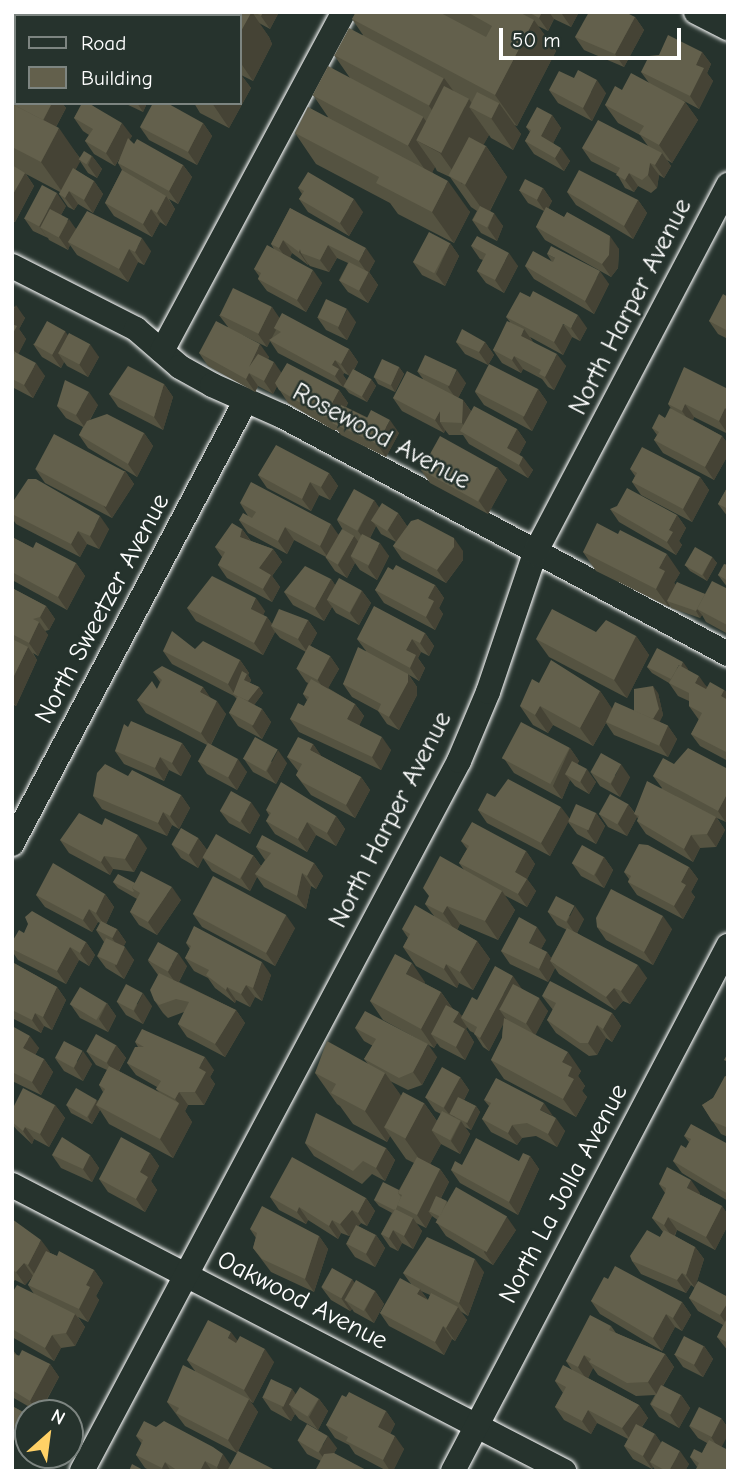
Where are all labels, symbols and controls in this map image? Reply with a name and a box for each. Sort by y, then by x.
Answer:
legend [14,14,242,105]
scale bar [502,14,684,58]
text: 50 m [512,28,561,52]
text: Road [81,31,126,55]
text: Building [81,66,153,90]
street label: North Harper Avenue [563,194,699,420]
street label: Rosewood Avenue [287,377,475,497]
street label: North Sweetzer Avenue [29,489,177,729]
street label: North Harper Avenue [323,707,459,933]
street label: North La Jolla Avenue [493,1079,635,1309]
street label: Oakwood Avenue [212,1245,392,1357]
north arrow [14,1399,84,1469]
text: N [47,1405,69,1430]

